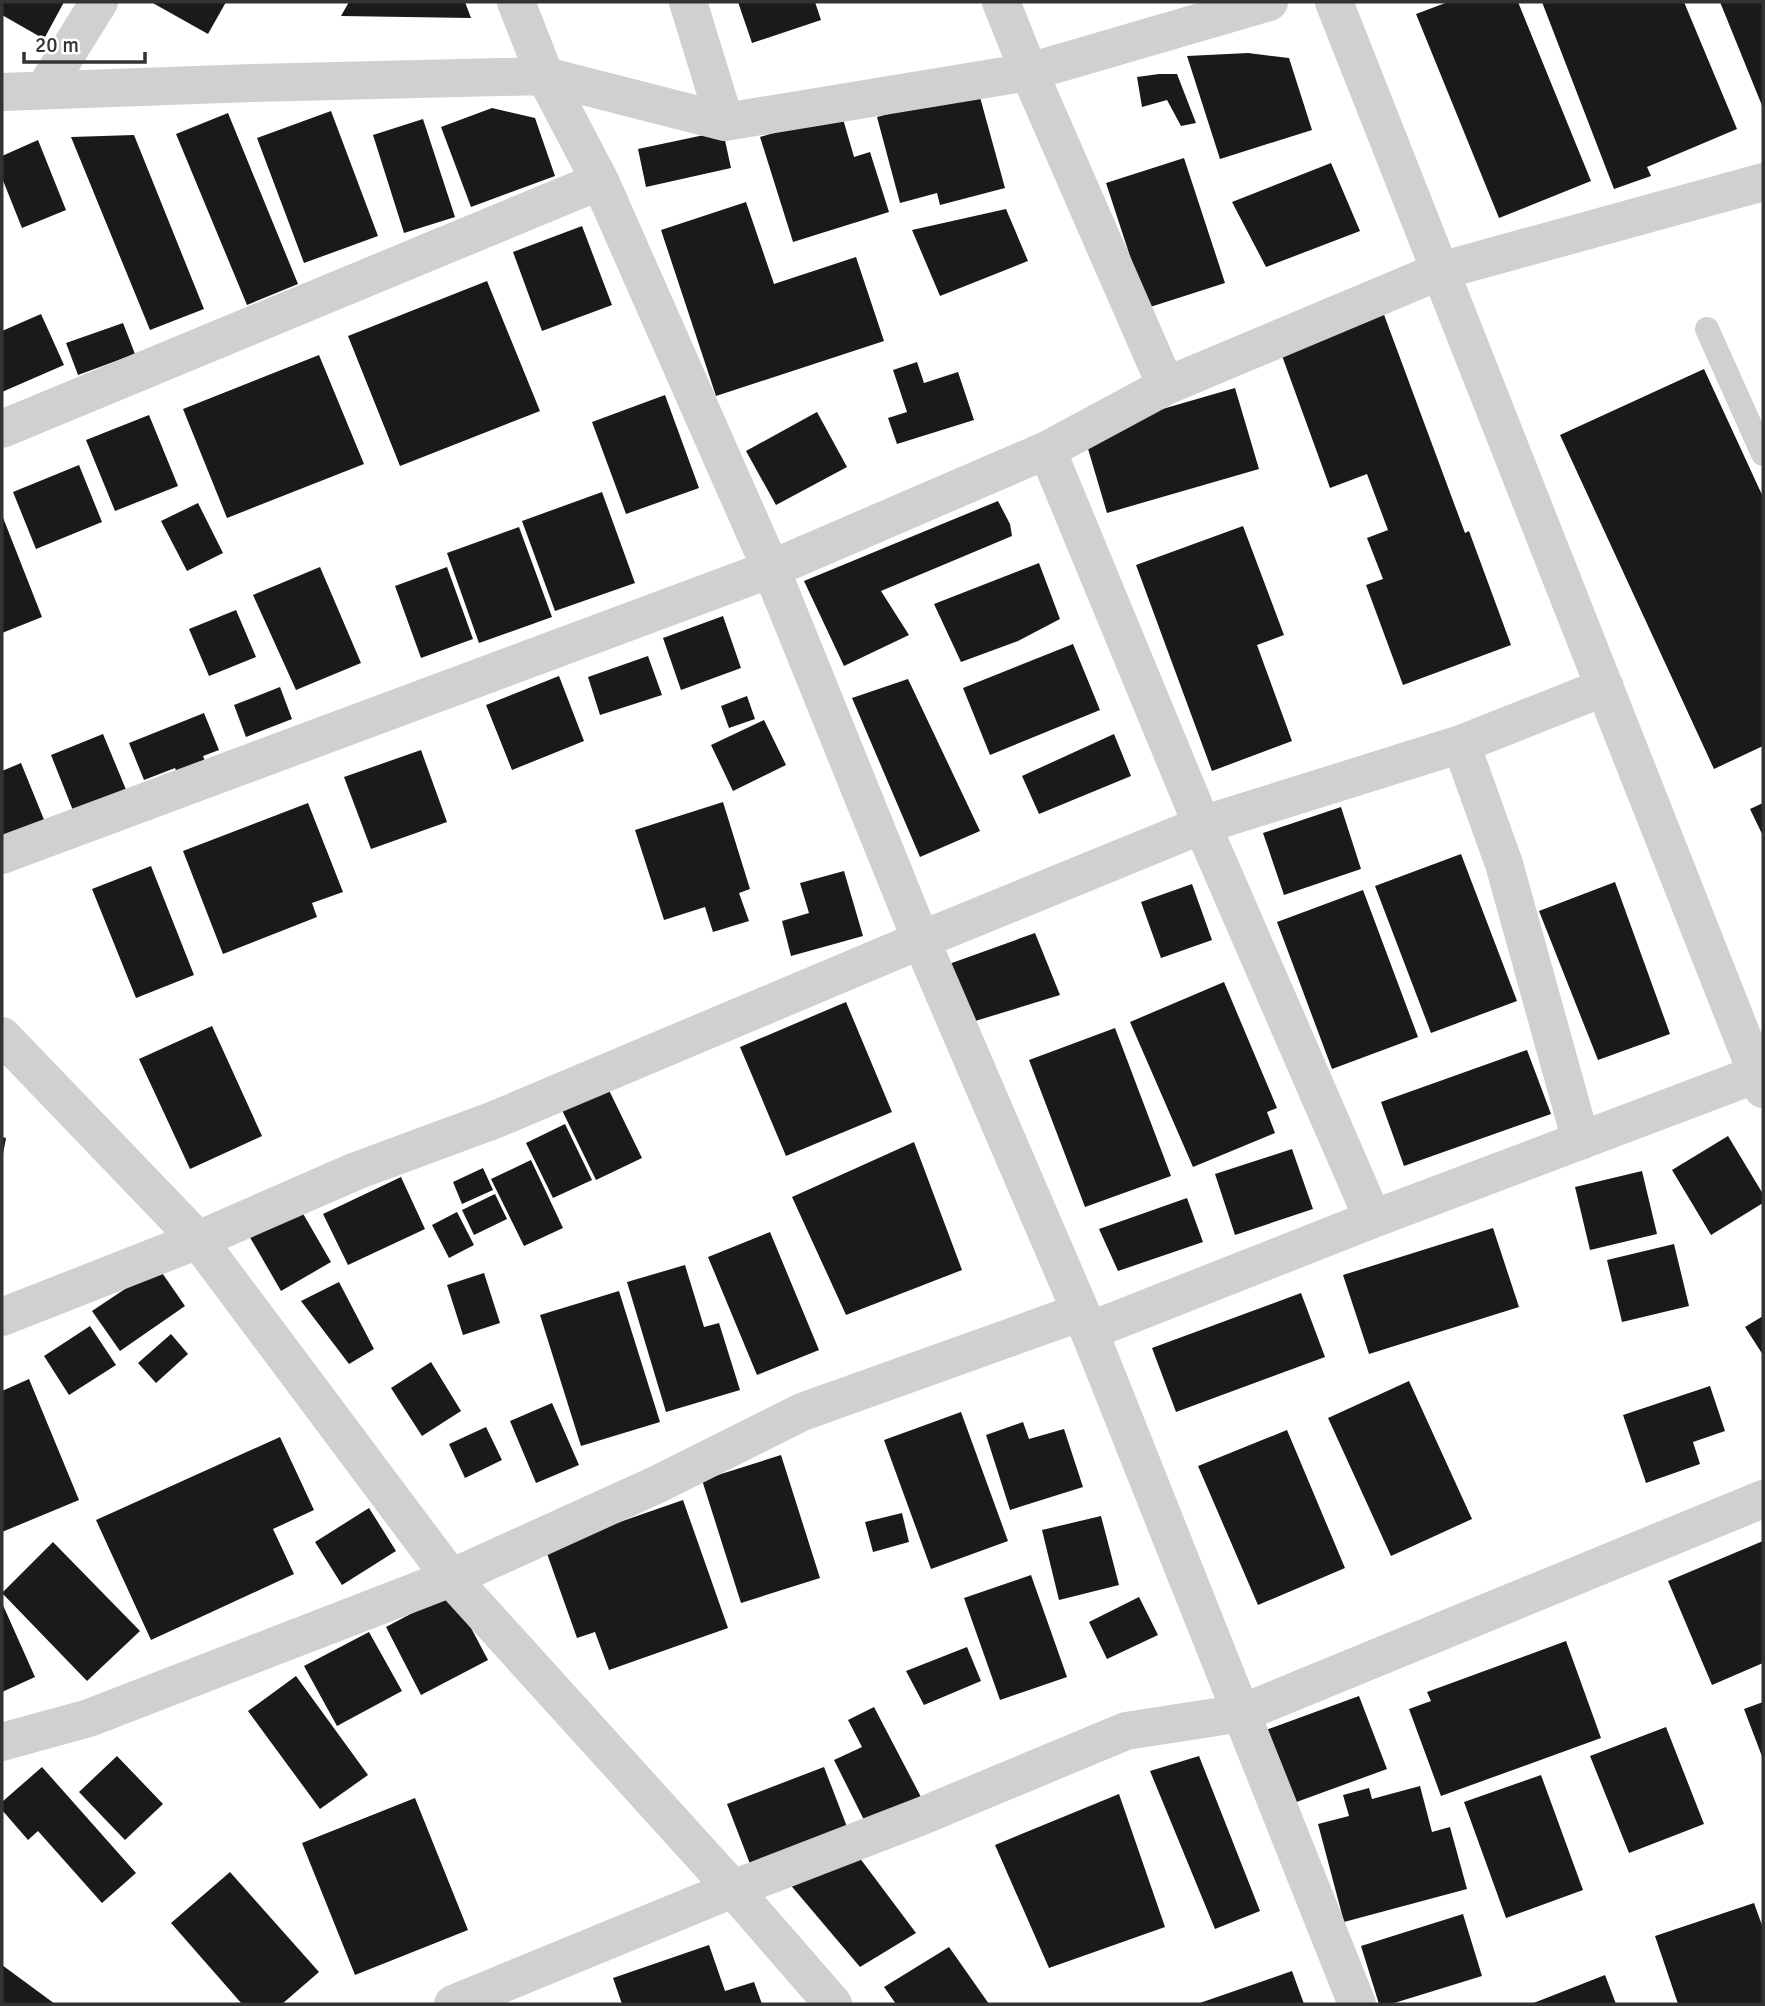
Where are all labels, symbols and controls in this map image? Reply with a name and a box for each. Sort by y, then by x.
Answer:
scale bar [24,21,145,65]
text: 20 m [35,32,79,58]

